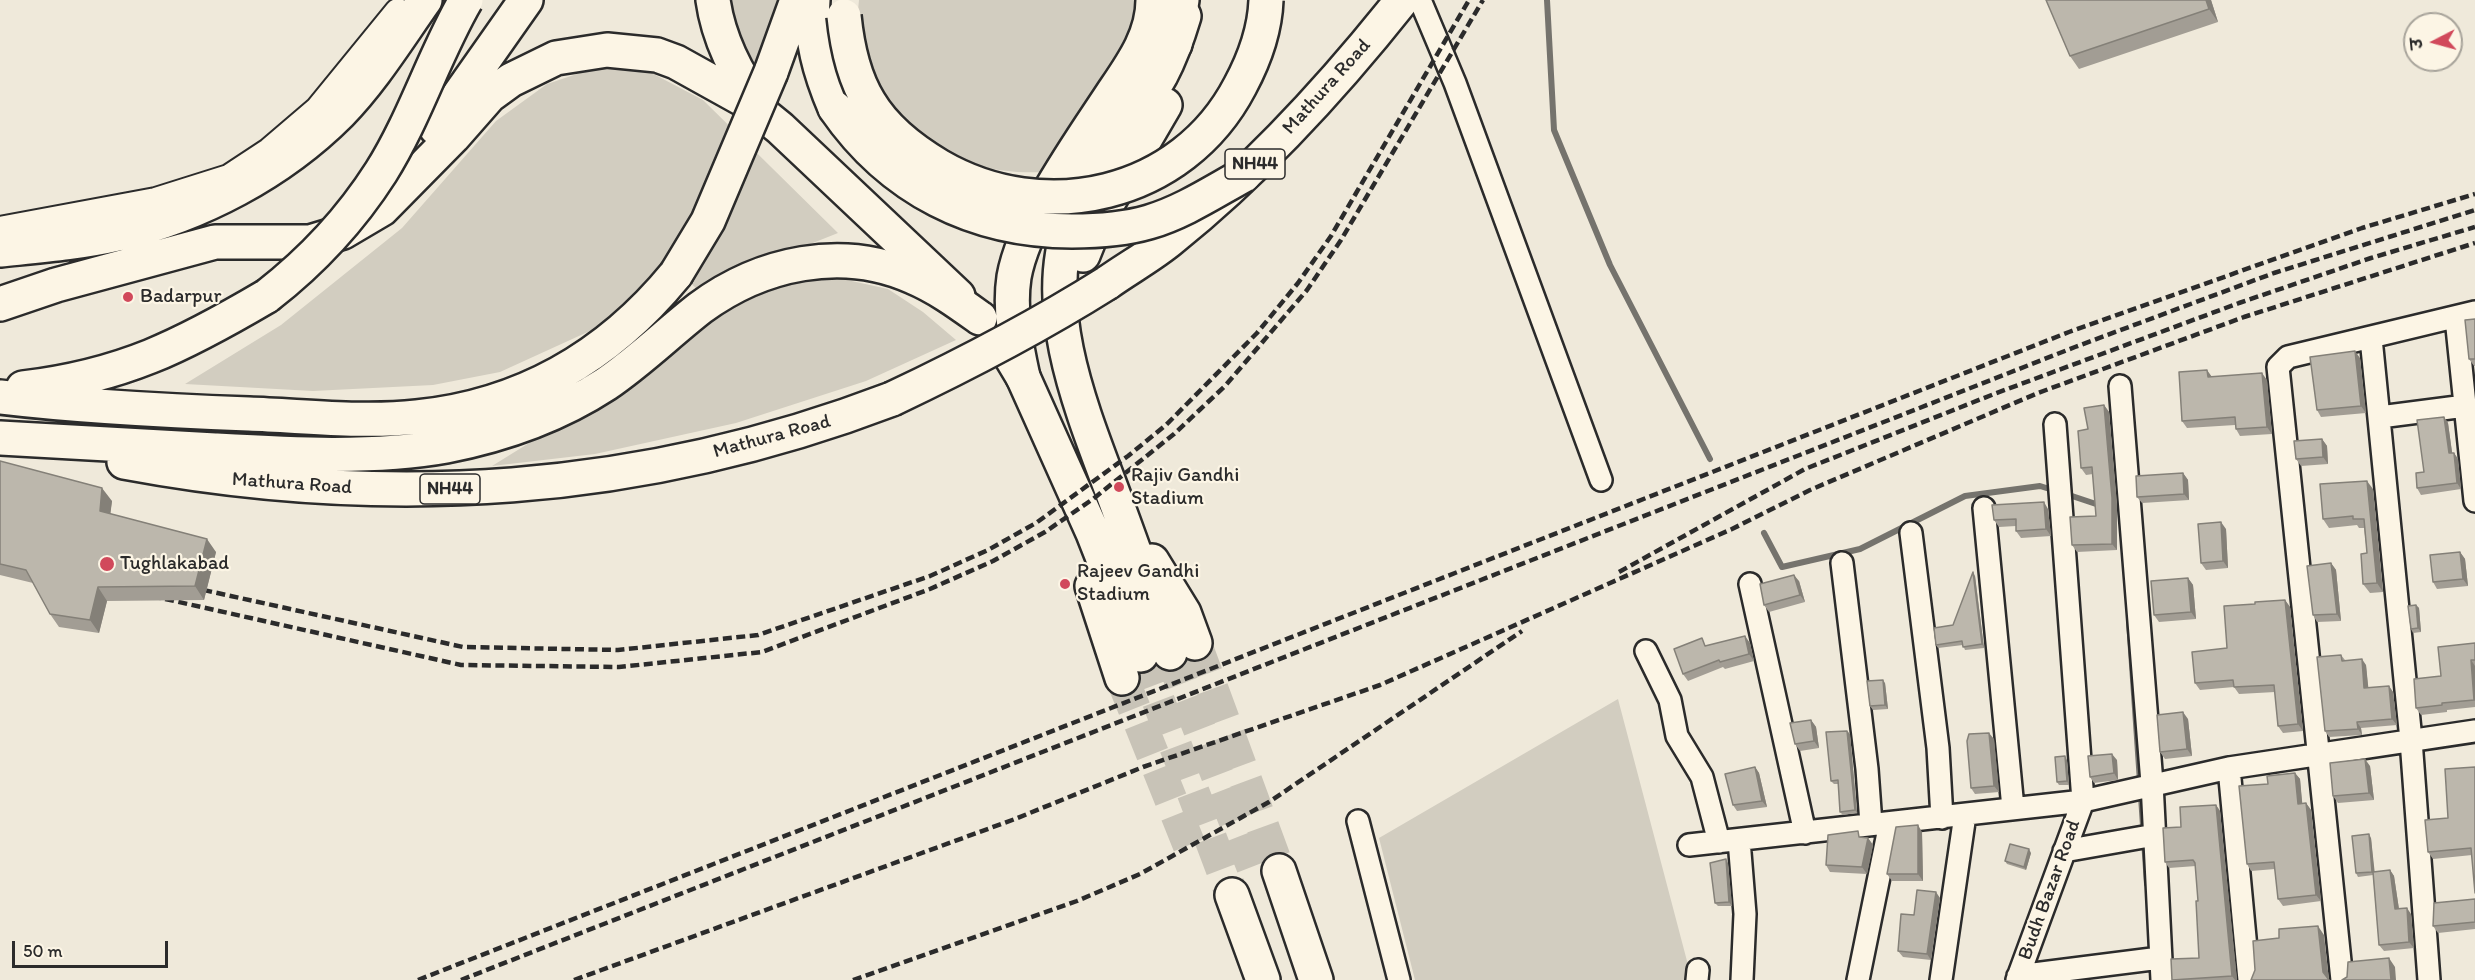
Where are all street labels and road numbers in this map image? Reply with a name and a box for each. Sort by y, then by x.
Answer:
street label: Mathura Road [1278,34,1376,140]
road number: NH44 [1225,149,1285,179]
street label: Mathura Road [711,410,833,464]
street label: Mathura Road [231,468,353,500]
road number: NH44 [420,474,480,504]
street label: Budh Bazar Road [2014,817,2086,963]

